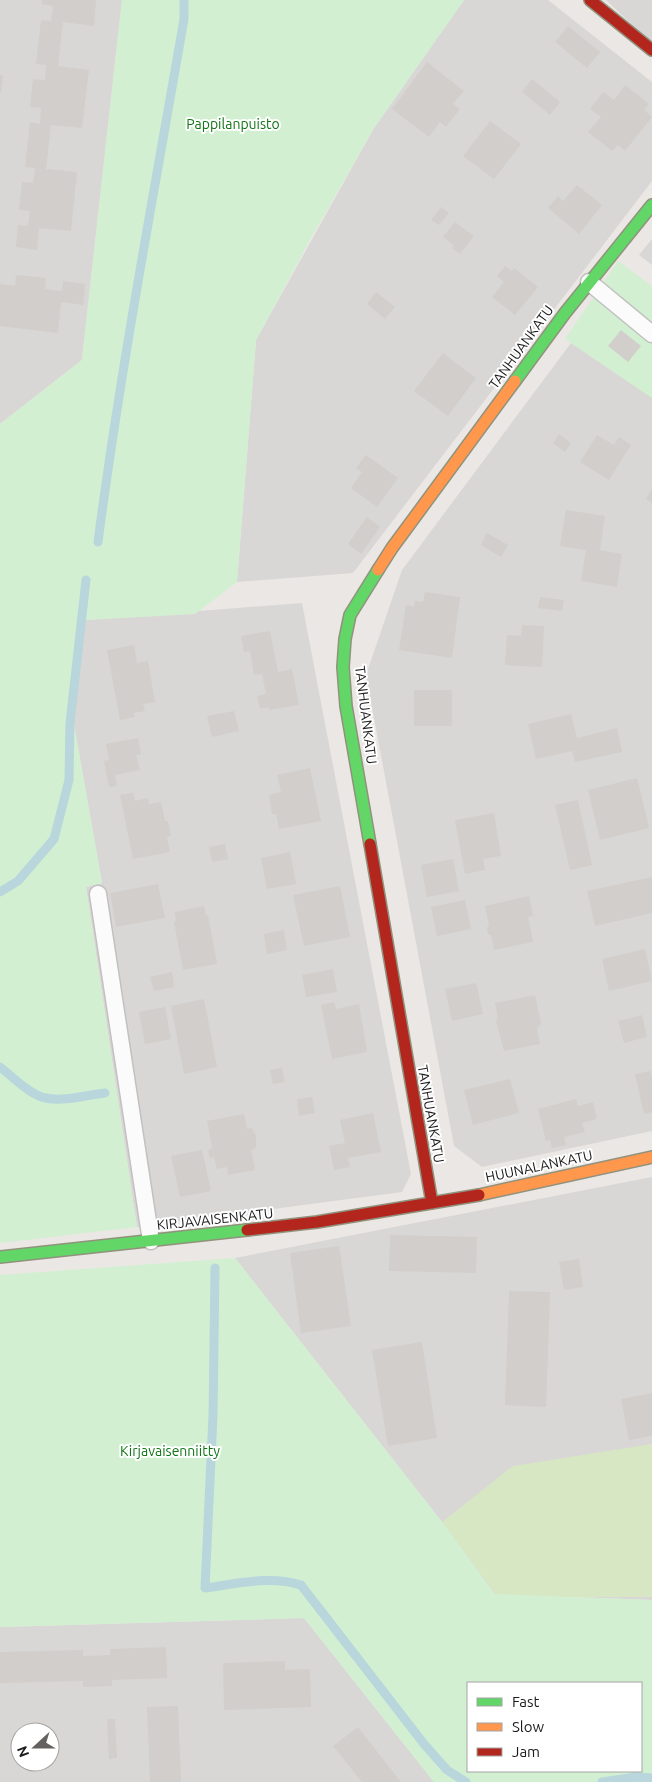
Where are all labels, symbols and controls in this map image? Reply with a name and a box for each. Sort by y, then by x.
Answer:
park label: Pappilanpuisto [186,116,280,132]
street label: TANHUANKATU [485,302,557,392]
street label: TANHUANKATU [352,665,380,765]
street label: TANHUANKATU [415,1064,447,1164]
street label: HUUNALANKATU [484,1147,594,1185]
street label: KIRJAVAISENKATU [156,1205,274,1233]
park label: Kirjavaisenniitty [120,1443,220,1459]
legend [467,1682,642,1772]
text: Fast [512,1693,540,1710]
text: Slow [512,1718,545,1735]
north arrow [10,1722,60,1772]
text: Jam [512,1743,540,1760]
text: N [14,1744,32,1759]

